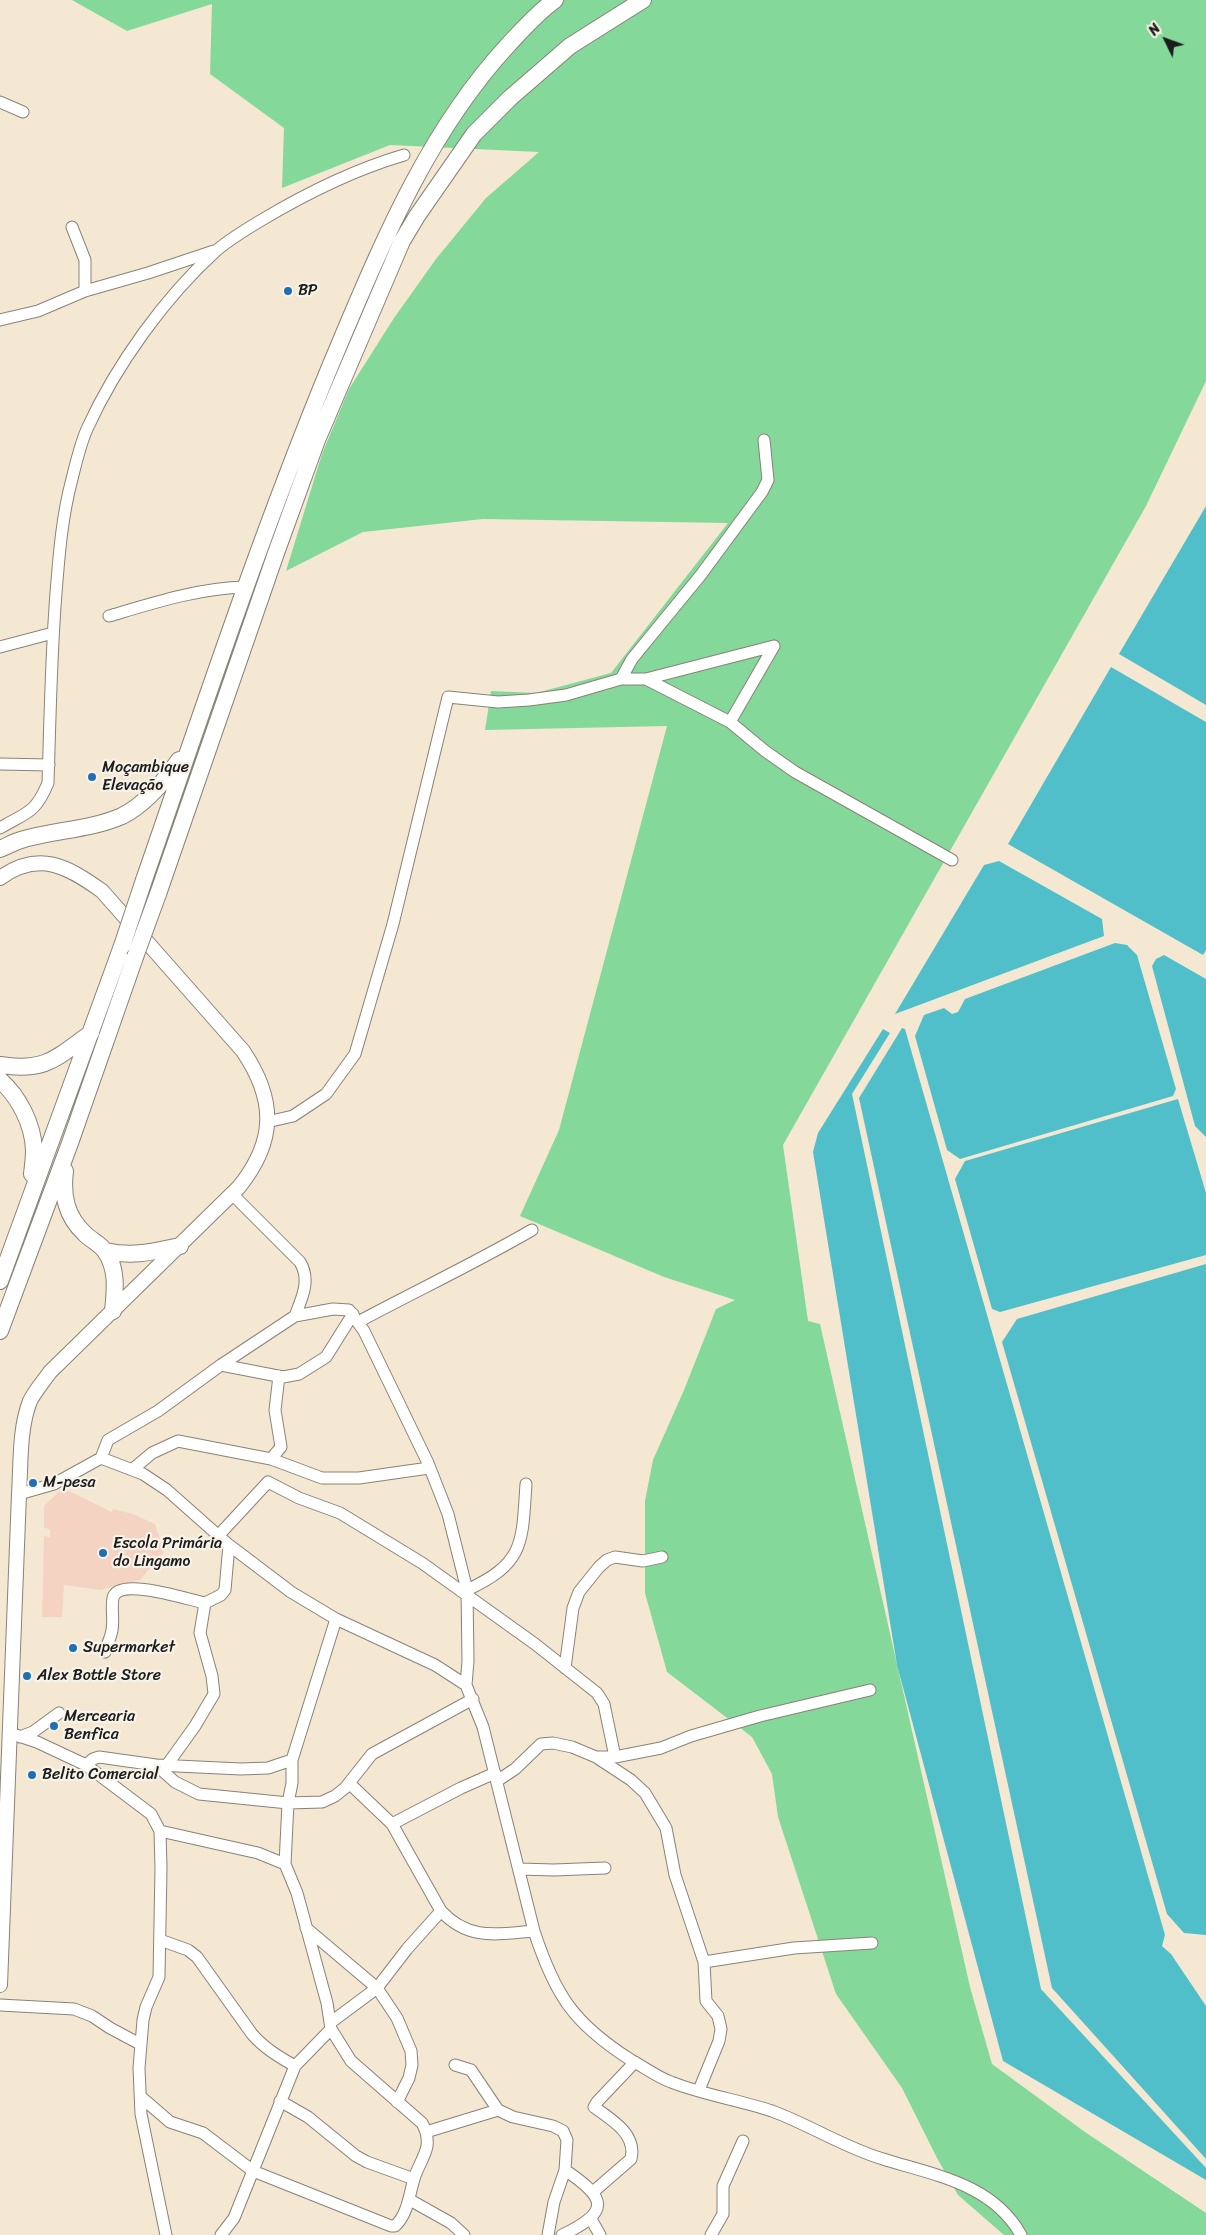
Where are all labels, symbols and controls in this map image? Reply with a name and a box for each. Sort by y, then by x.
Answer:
north arrow [1141,15,1191,65]
text: N [1142,18,1167,42]
place label: BP [298,281,317,301]
marker: BP [282,285,294,297]
place label: Moçambique Elevação [102,758,189,796]
marker: Moçambique Elevação [86,771,98,783]
place label: M-pesa [43,1473,96,1493]
marker: M-pesa [27,1477,39,1489]
place label: Escola Primária do Lingamo [113,1534,222,1572]
marker: Escola Primária do Lingamo [97,1547,109,1559]
place label: Supermarket [83,1638,175,1658]
marker: Supermarket [67,1642,79,1654]
place label: Alex Bottle Store [37,1666,161,1686]
marker: Alex Bottle Store [21,1670,33,1682]
place label: Mercearia Benfica [64,1707,135,1745]
marker: Mercearia Benfica [48,1720,60,1732]
place label: Belito Comercial [42,1765,159,1785]
marker: Belito Comercial [26,1769,38,1781]

